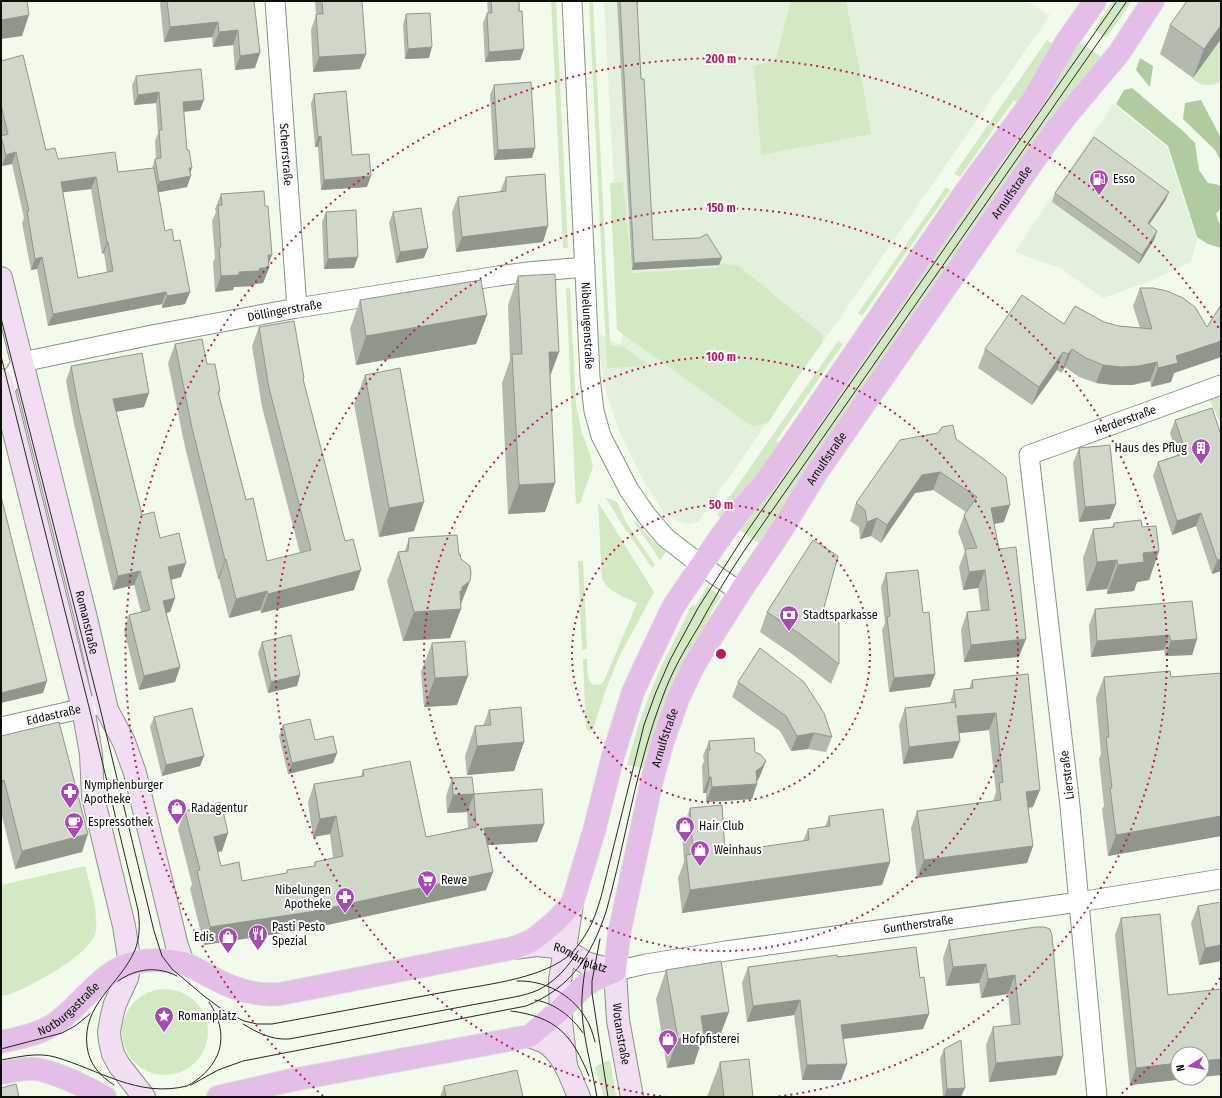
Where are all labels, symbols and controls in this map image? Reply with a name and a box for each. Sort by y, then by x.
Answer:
text: 200 m [705,52,736,66]
street label: Scherrstraße [277,123,295,186]
street label: Arnulfstraße [988,163,1035,222]
fuel station icon: Esso [1088,168,1110,196]
place label: Esso [1113,172,1135,186]
text: 150 m [706,201,736,215]
street label: Nibelungenstraße [578,282,597,370]
street label: Döllingerstraße [246,297,323,324]
text: 100 m [706,350,736,364]
street label: Herderstraße [1092,402,1158,438]
street label: Arnulfstraße [804,429,850,488]
building icon: Haus des Pflug [1190,437,1212,465]
place label: Haus des Pflug [1115,441,1187,455]
text: 50 m [709,498,733,512]
street label: Romanstraße [72,589,101,656]
bank icon: Stadtsparkasse [778,604,800,632]
place label: Stadtsparkasse [803,608,878,622]
centre of rings [714,647,728,661]
street label: Eddastraße [25,702,82,728]
street label: Arnulfstraße [649,706,681,769]
street label: Lierstraße [1057,750,1077,800]
place label: Nymphenburger Apotheke [84,778,164,806]
pharmacy icon: Nymphenburger Apotheke [59,781,81,809]
shop icon: Radagentur [166,797,188,825]
place label: Radagentur [191,801,248,815]
cafe icon: Espressothek [63,811,85,839]
place label: Espressothek [88,815,153,829]
shop icon: Hair Club [674,815,696,843]
place label: Hair Club [699,819,744,833]
shop icon: Weinhaus [689,839,711,867]
place label: Weinhaus [714,843,762,857]
supermarket icon: Rewe [416,869,438,897]
place label: Rewe [441,873,467,887]
place label: Nibelungen Apotheke [275,883,331,911]
pharmacy icon: Nibelungen Apotheke [334,886,356,914]
street label: Guntherstraße [882,912,954,936]
place label: Pasti Pesto Spezial [272,920,325,948]
restaurant icon: Pasti Pesto Spezial [247,923,269,951]
shop icon: Edis [217,926,239,954]
place label: Edis [194,930,214,944]
street label: Romanplatz [552,940,609,976]
street label: Notburgastraße [36,979,102,1039]
street label: Wotanstraße [610,1003,633,1066]
place icon: Romanplatz [153,1005,175,1033]
place label: Romanplatz [178,1009,236,1023]
shop icon: Hofpfisterei [657,1028,679,1056]
place label: Hofpfisterei [682,1032,740,1046]
north arrow [1170,1046,1210,1086]
text: N [1174,1063,1188,1072]

